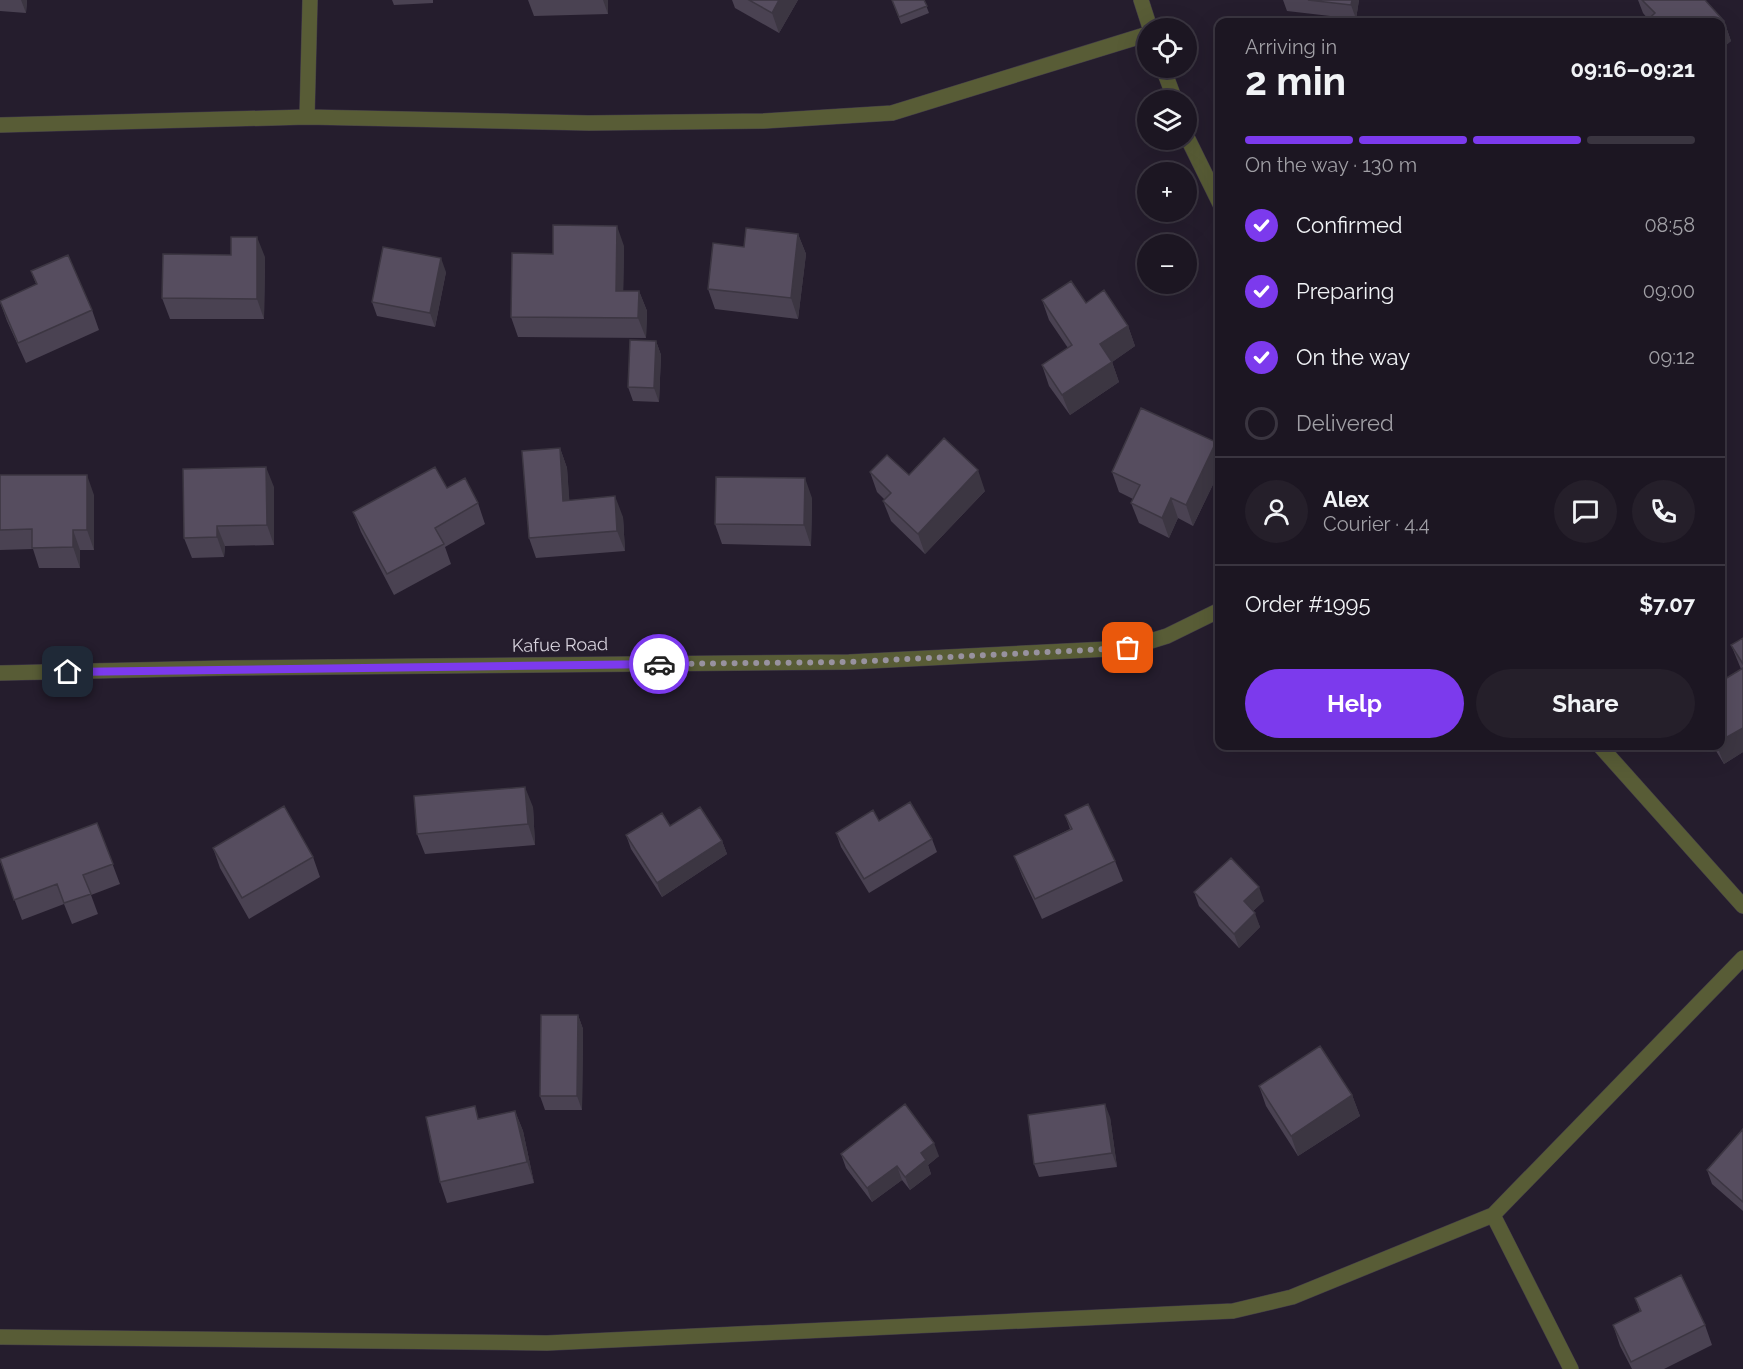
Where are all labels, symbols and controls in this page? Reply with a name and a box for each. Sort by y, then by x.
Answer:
map controls [1137,18,1197,294]
button: locate [1137,18,1197,78]
text: Arriving in [1245,35,1337,59]
text: 09:16–09:21 [1570,56,1695,82]
text: 2 min [1245,58,1346,104]
button: layers [1137,90,1197,150]
text: On the way · 130 m [1245,153,1417,177]
button: + [1137,162,1197,222]
icon: check [1245,209,1278,242]
text: Confirmed [1296,212,1403,238]
text: 08:58 [1644,213,1695,237]
button: − [1137,234,1197,294]
icon: check [1245,275,1278,308]
text: Preparing [1296,278,1394,304]
text: 09:00 [1643,279,1695,303]
icon: check [1245,341,1278,374]
text: On the way [1296,344,1410,370]
text: 09:12 [1648,345,1695,369]
text: Delivered [1296,410,1394,436]
button: person [1245,480,1308,543]
button: chat [1554,480,1617,543]
button: phone [1632,480,1695,543]
text: Alex [1323,486,1369,512]
text: Courier · 4.4 [1323,512,1430,536]
text: Order #1995 [1245,591,1370,617]
text: $7.07 [1639,591,1695,617]
pin [1102,622,1153,673]
icon: bag [1111,631,1144,664]
street label: Kafue Road [512,633,608,656]
courier [629,634,689,694]
pin [42,646,93,697]
icon: car [643,648,676,681]
icon: home [51,655,84,688]
button: Help [1245,669,1464,738]
button: Share [1476,669,1695,738]

